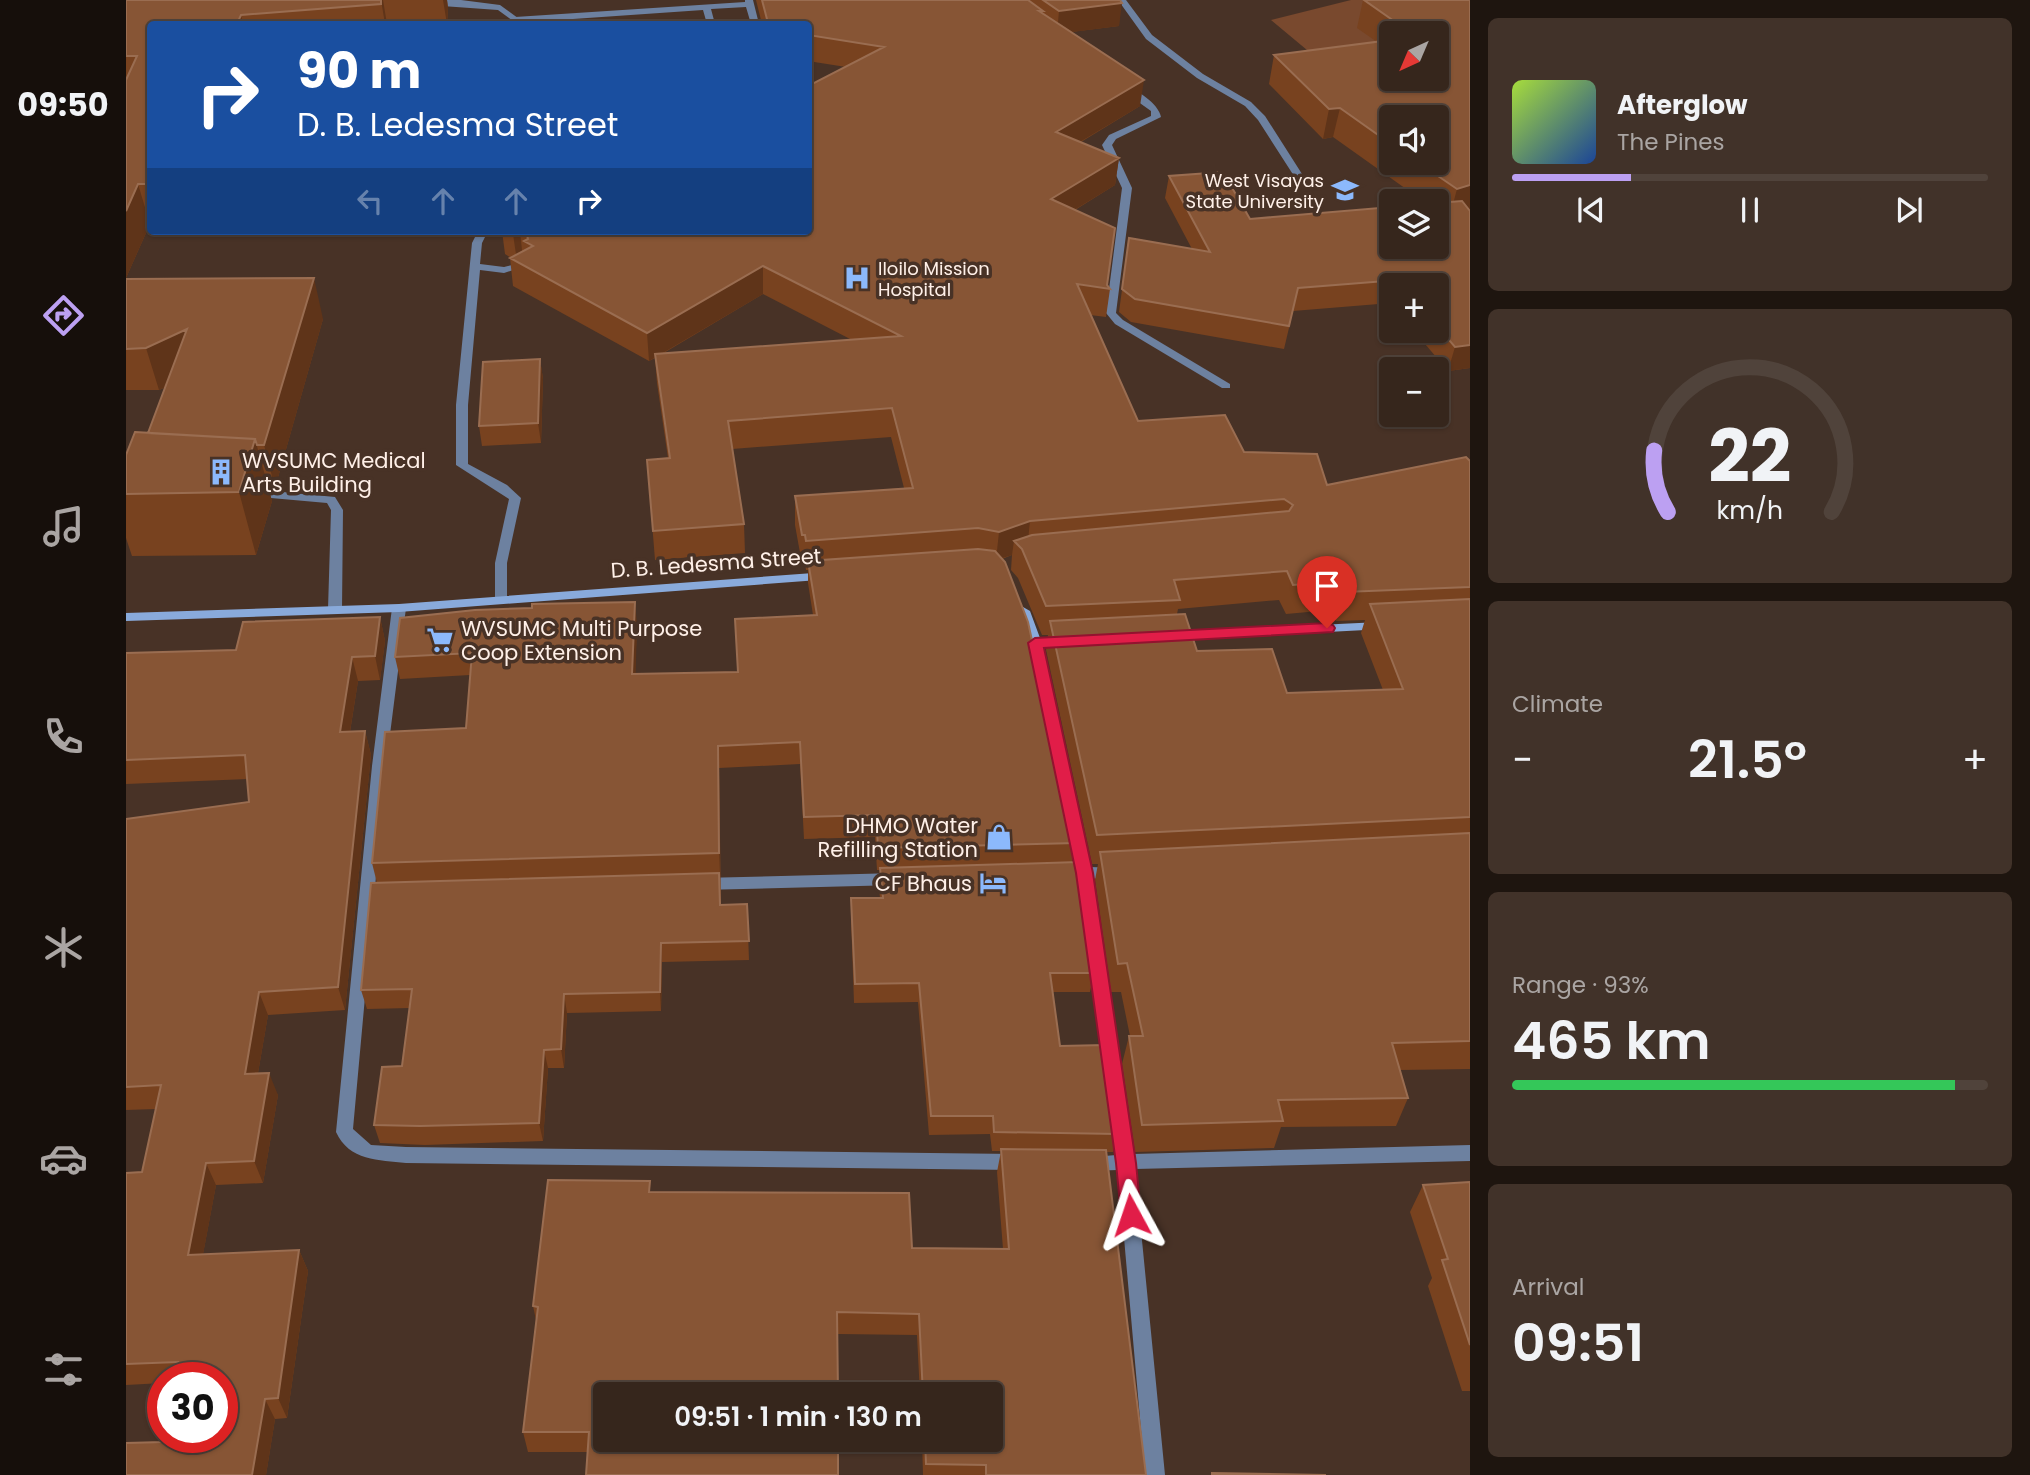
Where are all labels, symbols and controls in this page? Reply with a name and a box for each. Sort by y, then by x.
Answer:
north arrow [1379,21,1449,91]
map controls [1379,21,1449,427]
text: 90 m [297,37,421,105]
icon: right [182,49,273,140]
text: 09:50 [17,82,109,127]
text: Afterglow [1617,87,1748,123]
text: D. B. Ledesma Street [297,102,618,147]
button: sound [1379,105,1449,175]
text: The Pines [1617,126,1725,158]
place label: West Visayas State University [1186,168,1324,214]
school or university icon: West Visayas State University [1330,175,1360,205]
icon: left [351,182,389,220]
icon: ahead [424,182,462,220]
icon: ahead [497,182,535,220]
icon: right [570,182,608,220]
button: layers [1379,189,1449,259]
icon: previous [1572,191,1610,229]
icon: pause [1731,191,1769,229]
icon: next [1890,191,1928,229]
place label: Iloilo Mission Hospital [878,256,990,302]
hospital icon: Iloilo Mission Hospital [842,263,872,293]
button: + [1379,273,1449,343]
icon: directions [39,291,88,340]
button: − [1379,357,1449,427]
text: 22 [1708,407,1792,508]
place label: WVSUMC Medical Arts Building [242,446,426,499]
building icon: WVSUMC Medical Arts Building [206,457,236,487]
text: km/h [1717,493,1783,528]
icon: music [39,502,88,551]
street label: D. B. Ledesma Street [610,541,822,585]
pin [1297,556,1357,628]
icon: arrive [1308,567,1346,605]
place label: WVSUMC Multi Purpose Coop Extension [461,614,702,667]
supermarket icon: WVSUMC Multi Purpose Coop Extension [425,625,455,655]
text: Climate [1512,688,1603,720]
icon: phone [39,712,88,761]
text: 21.5° [1688,723,1807,796]
text: − [1512,733,1533,786]
text: + [1962,733,1988,786]
place label: DHMO Water Refilling Station [818,811,978,864]
shop icon: DHMO Water Refilling Station [984,822,1014,852]
hotel icon: CF Bhaus [978,868,1008,898]
place label: CF Bhaus [875,869,972,898]
icon: climate [39,923,88,972]
text: Range · 93% [1512,969,1649,1001]
text: 465 km [1512,1004,1710,1077]
icon: car [39,1134,88,1183]
position arrow [1094,1178,1168,1252]
text: Arrival [1512,1271,1584,1303]
text: 09:51 [1512,1306,1644,1379]
icon: filters [39,1345,88,1394]
speed limit sign: 30 [147,1362,238,1453]
text: 09:51 · 1 min · 130 m [674,1399,922,1435]

